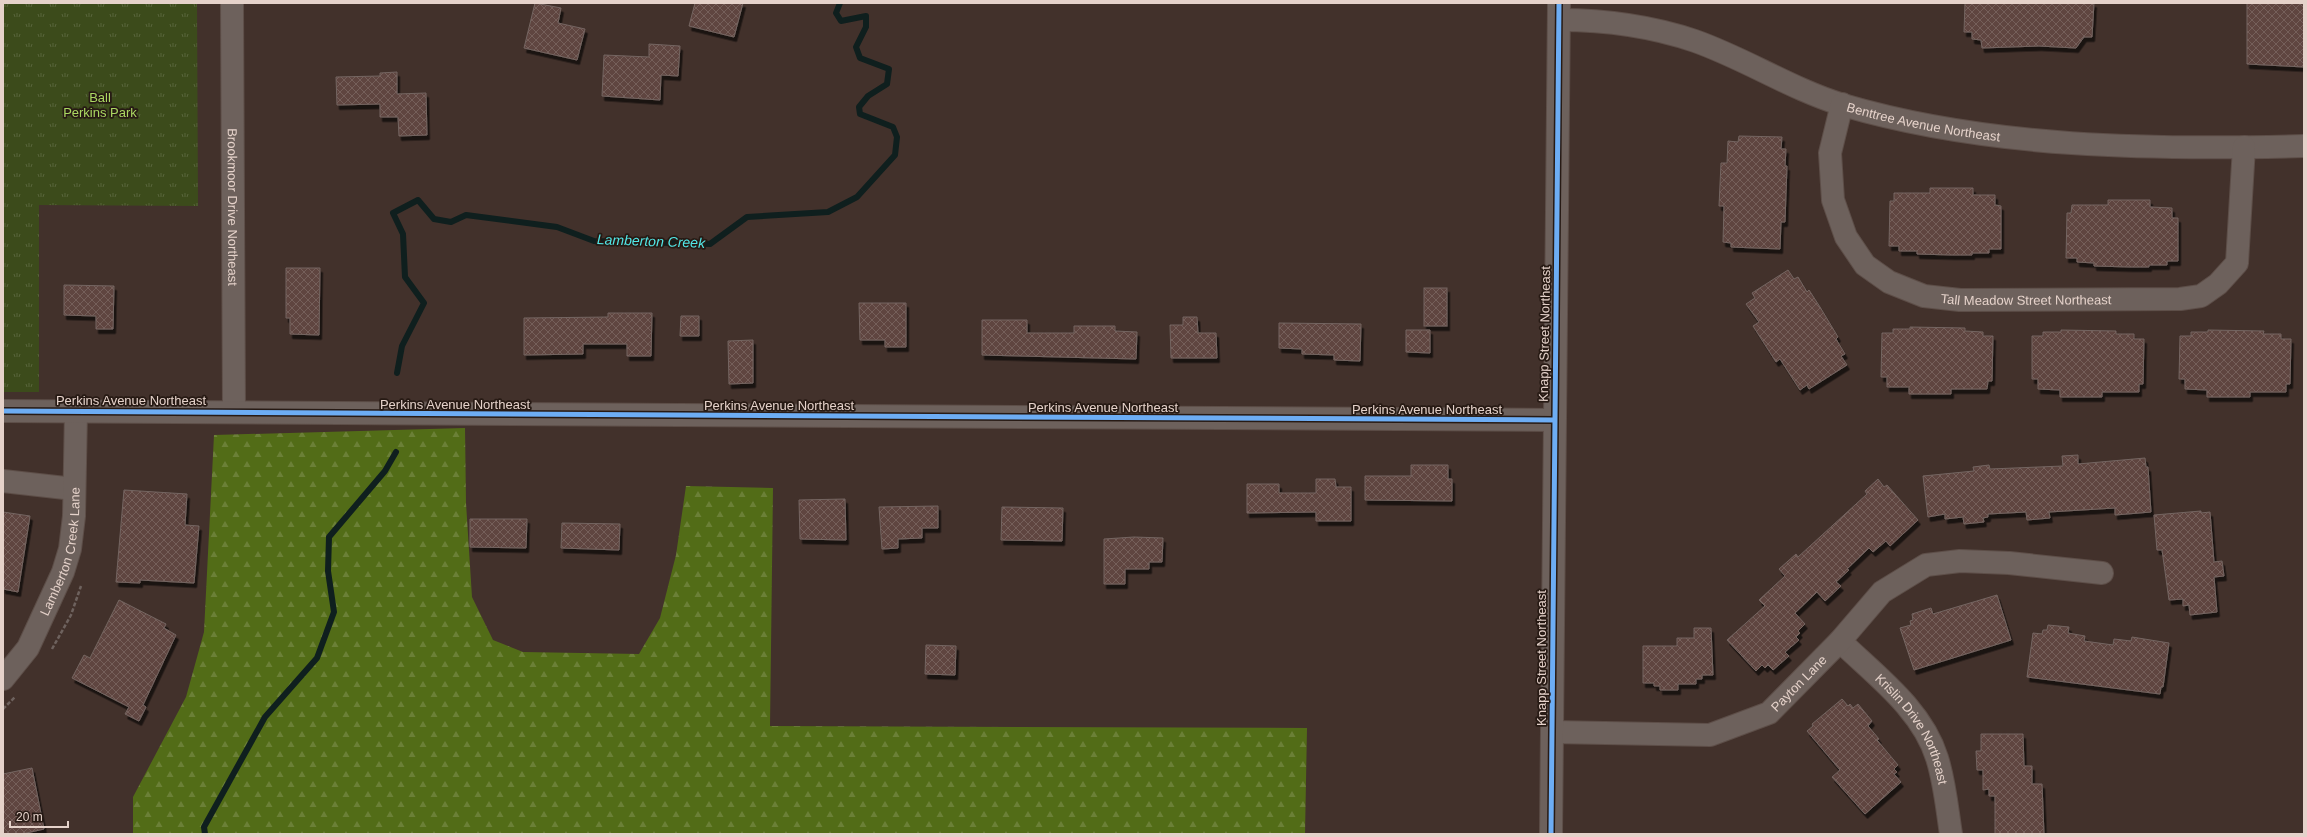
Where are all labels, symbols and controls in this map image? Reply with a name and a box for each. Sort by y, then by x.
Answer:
park label: Ball Perkins Park [63,90,137,120]
street label: Benttree Avenue Northeast [1845,100,2001,144]
street label: Brookmoor Drive Northeast [225,128,240,286]
water label: Lamberton Creek [597,231,706,251]
street label: Knapp Street Northeast [1536,266,1553,402]
street label: Tall Meadow Street Northeast [1940,291,2112,308]
street label: Perkins Avenue Northeast [56,393,206,408]
street label: Perkins Avenue Northeast [380,397,530,412]
street label: Perkins Avenue Northeast [704,398,854,413]
street label: Perkins Avenue Northeast [1028,400,1178,415]
street label: Perkins Avenue Northeast [1352,402,1502,417]
street label: Lamberton Creek Lane [37,487,83,618]
street label: Knapp Street Northeast [1534,590,1549,726]
street label: Payton Lane [1768,652,1830,715]
street label: Krislin Drive Northeast [1872,671,1950,786]
scale bar [10,803,68,829]
text: 20 m [16,810,43,824]

